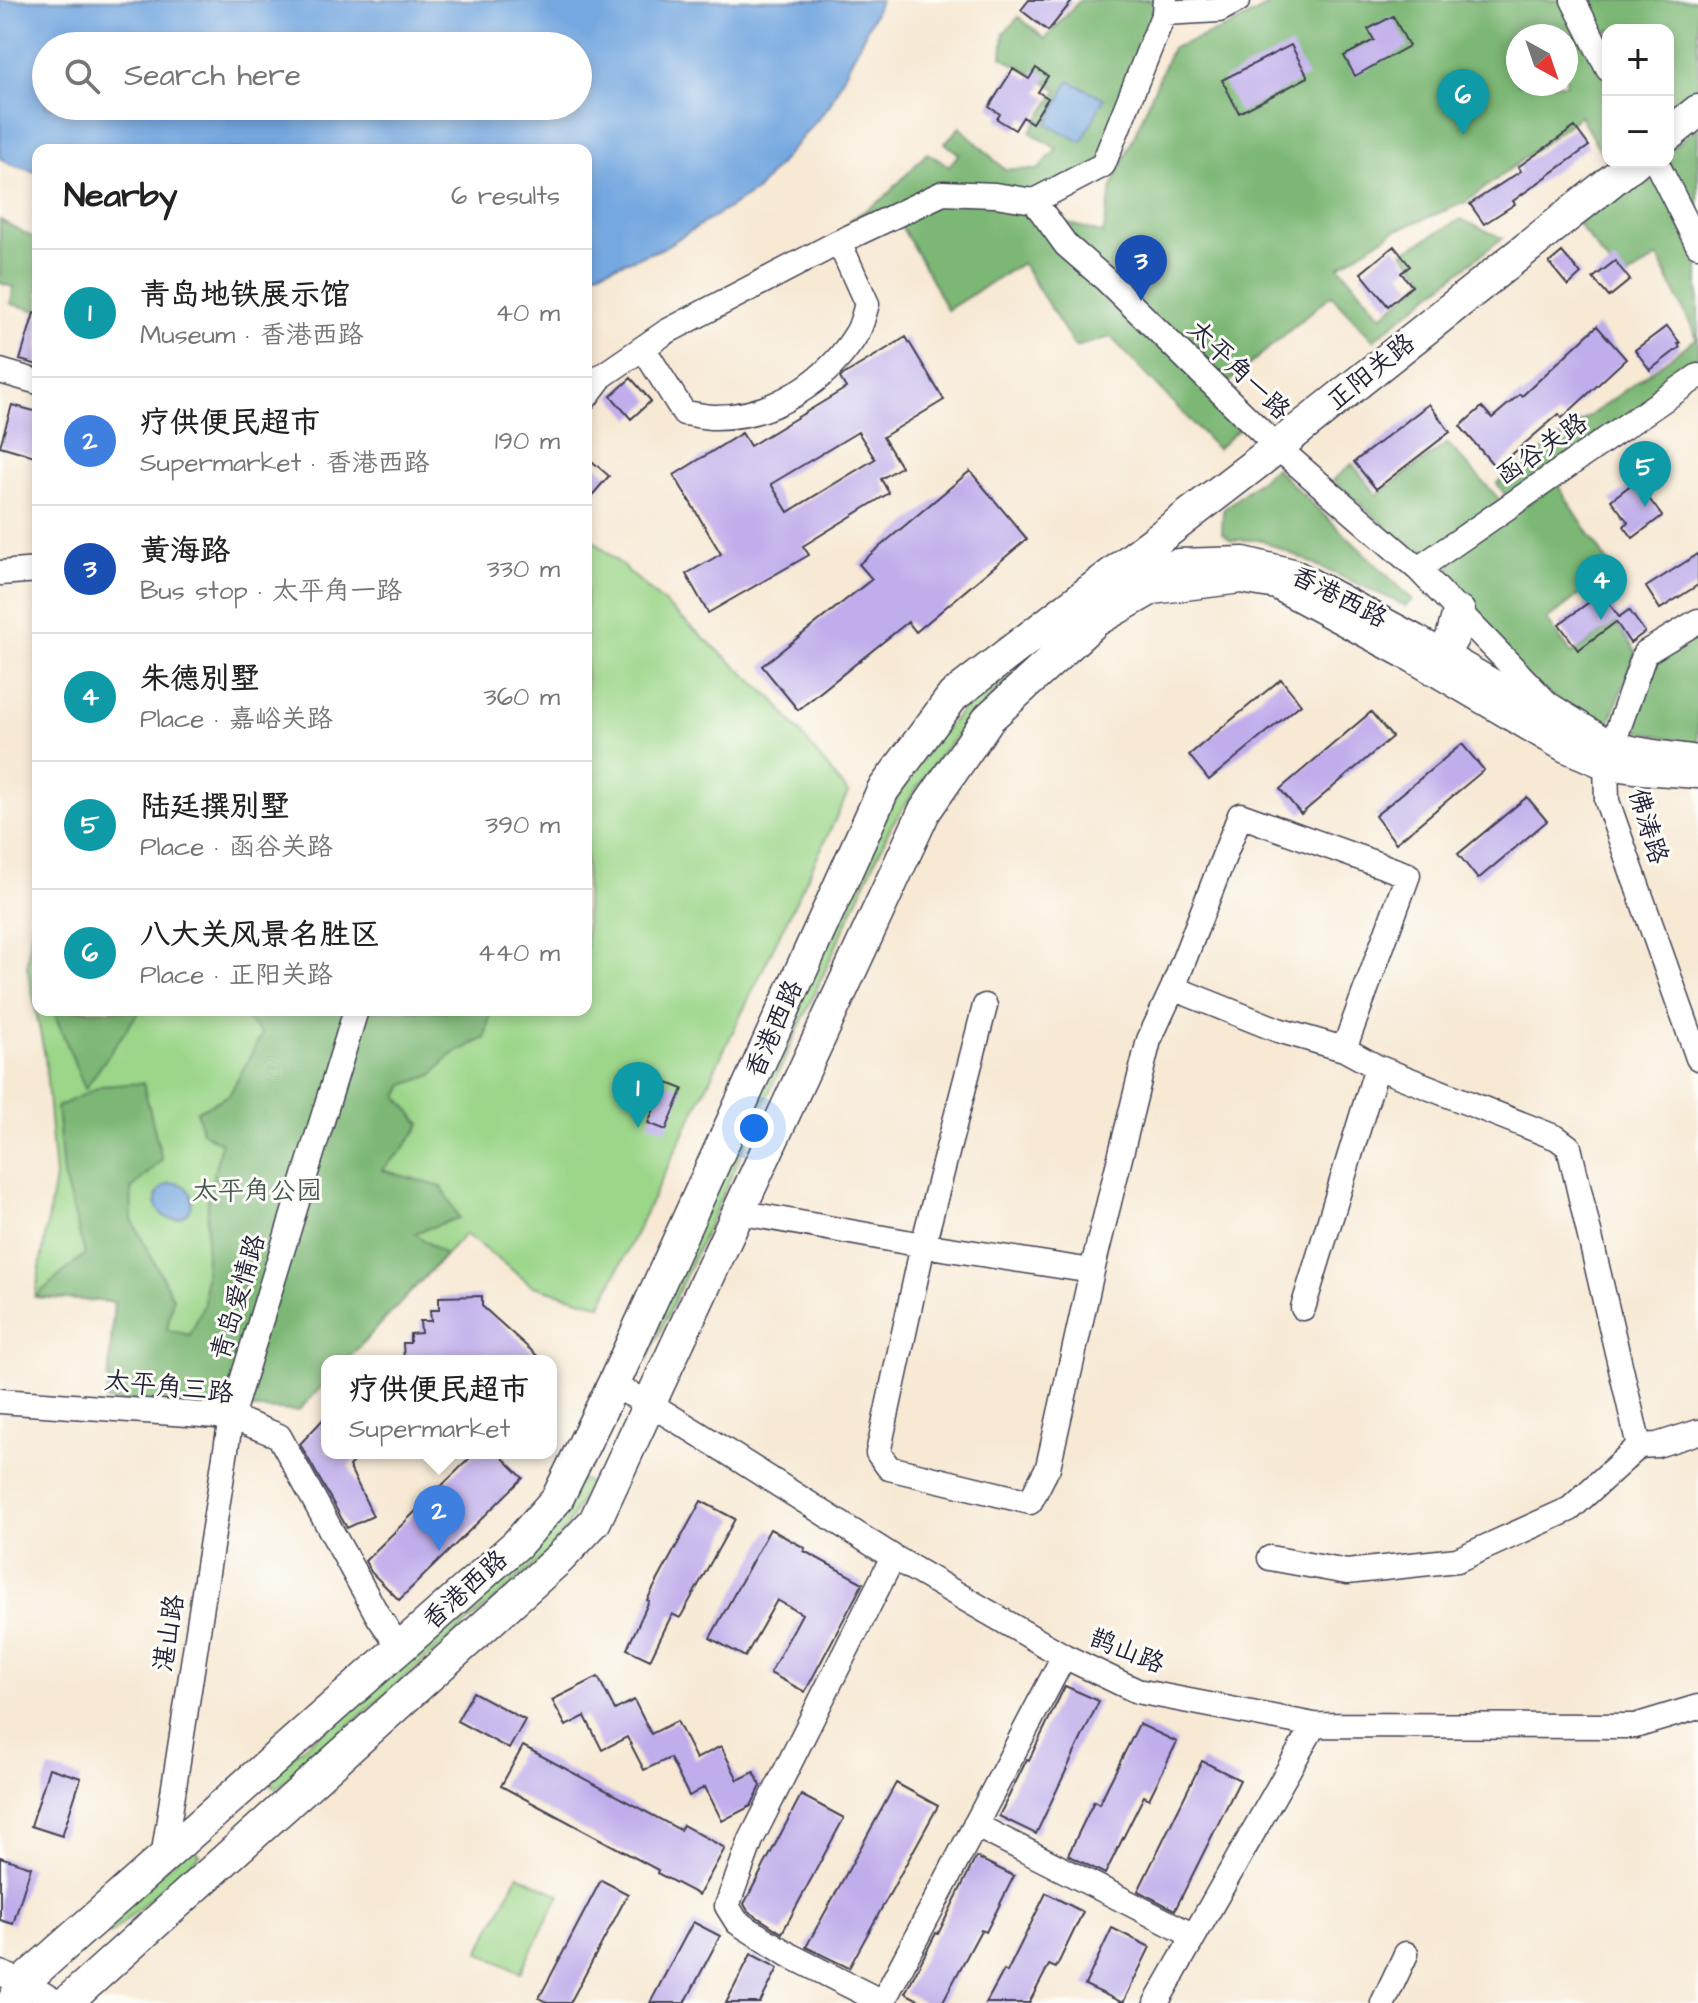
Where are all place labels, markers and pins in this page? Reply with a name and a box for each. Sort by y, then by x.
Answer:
pin: 6 [1437,69,1489,135]
pin: 3 [1115,235,1167,301]
pin: 5 [1619,441,1671,507]
pin: 4 [1575,554,1627,620]
pin: 1 [612,1062,664,1128]
pin: 2 [413,1485,465,1551]

